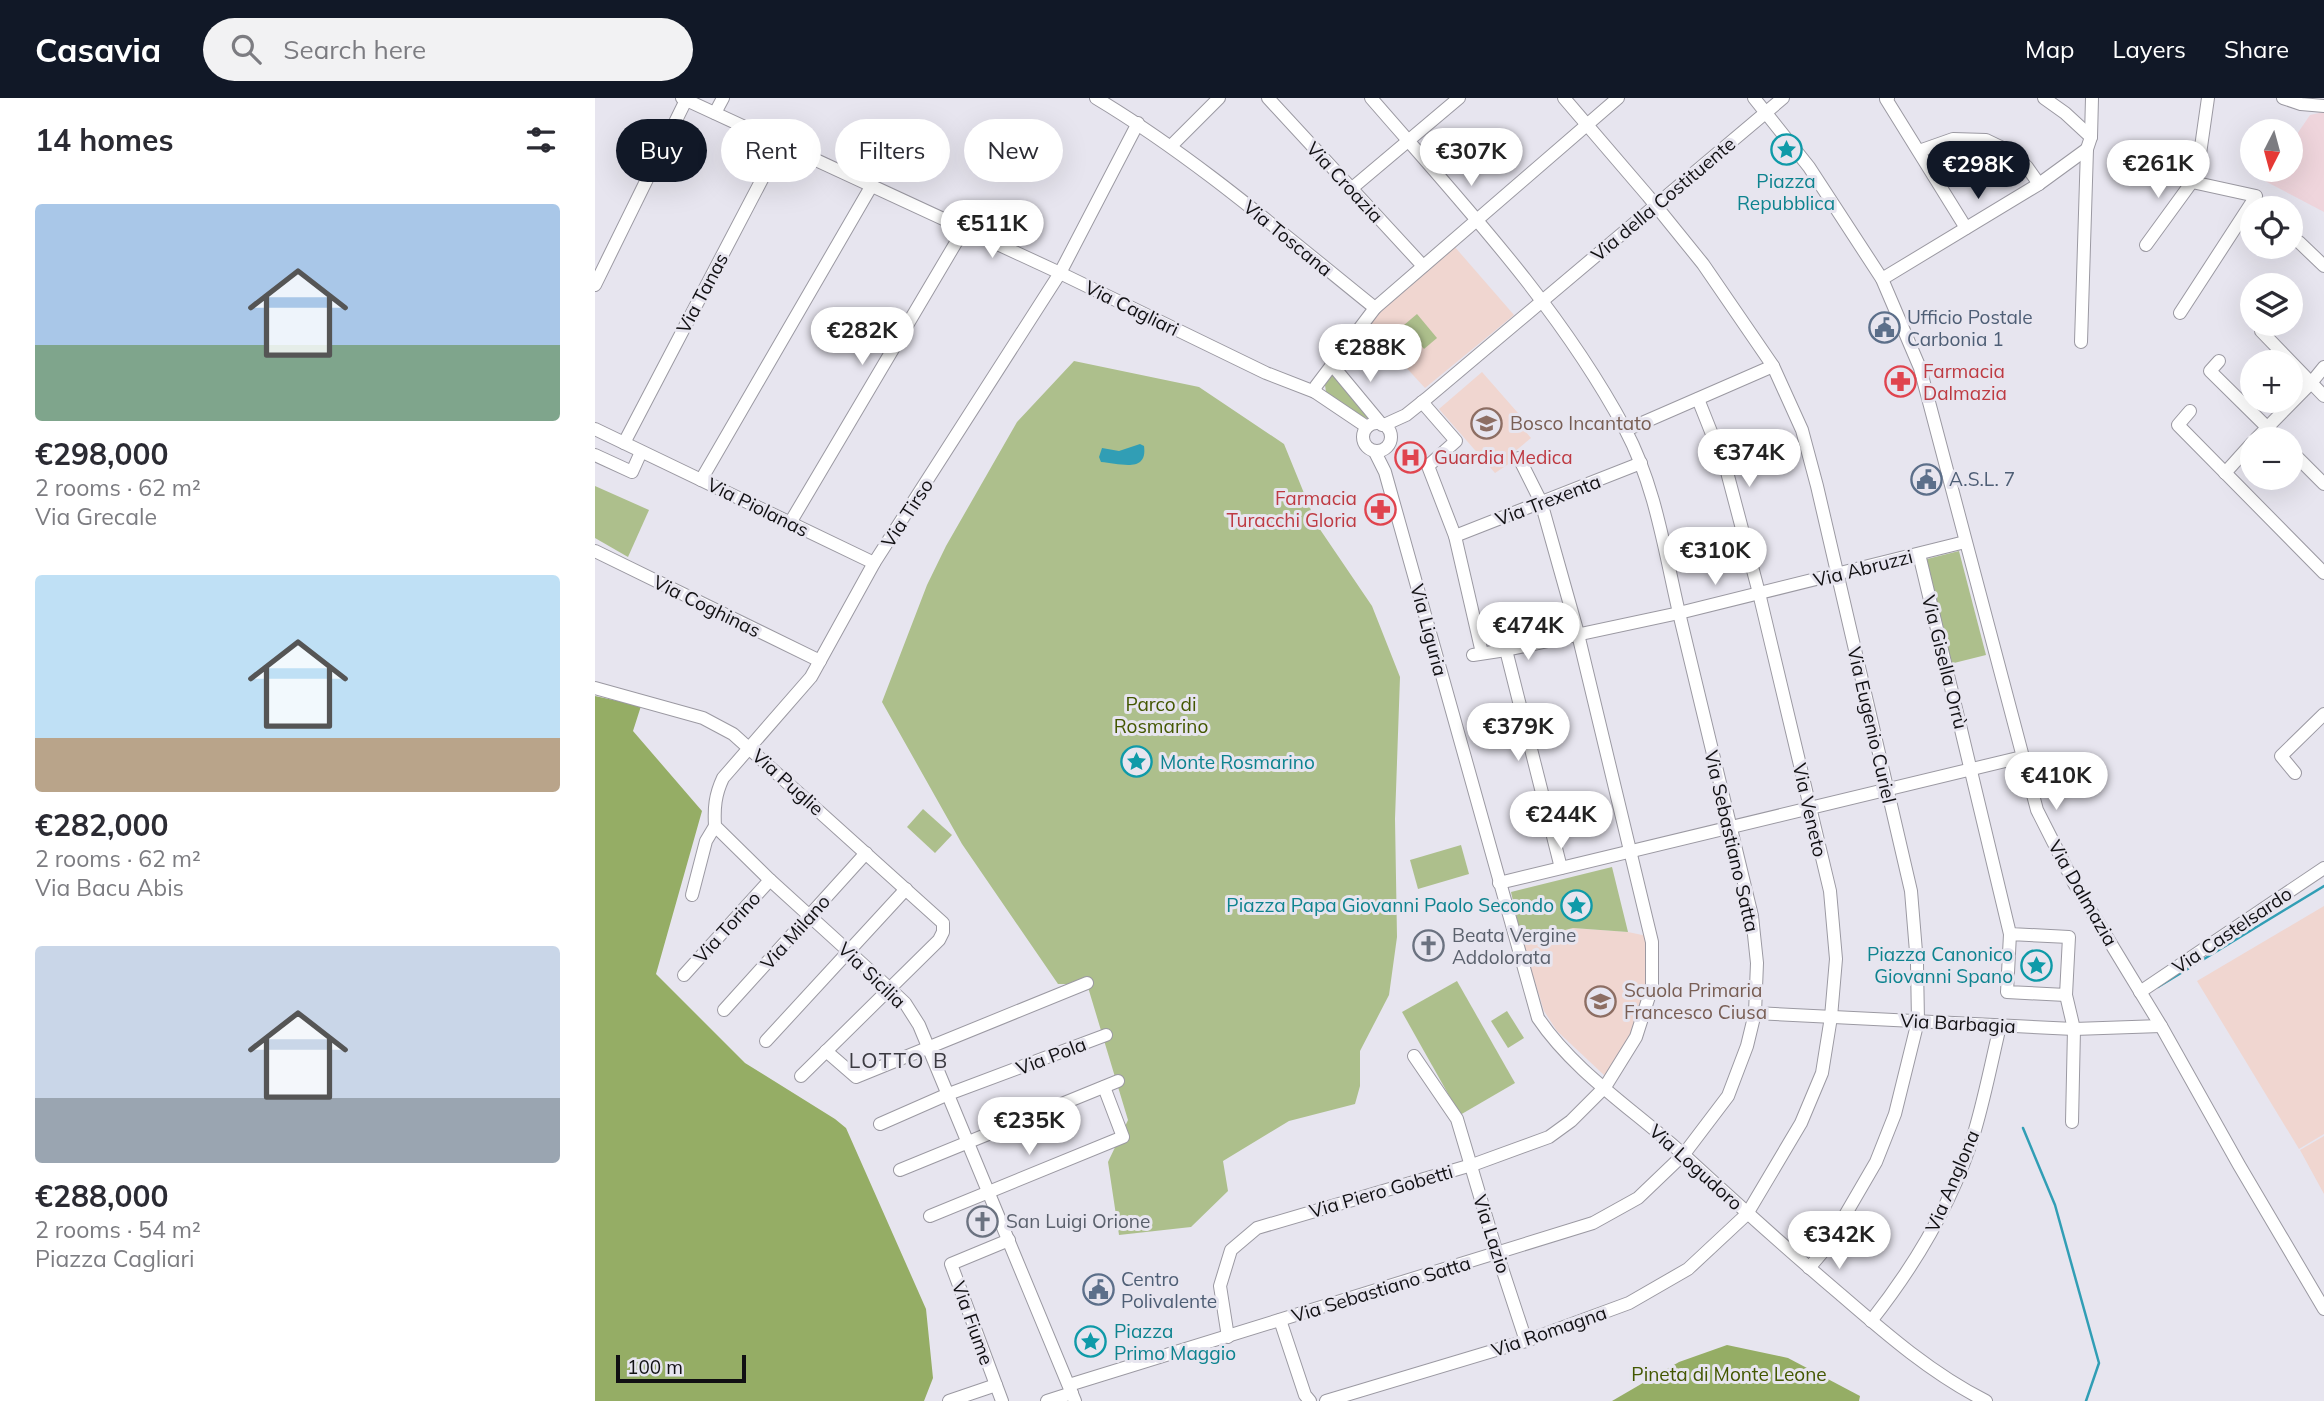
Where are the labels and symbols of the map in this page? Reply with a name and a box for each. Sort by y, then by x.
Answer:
north arrow [2240,119,2303,182]
pin: €307K [1422,129,1520,188]
street label: Via della Costituente [1586,132,1740,266]
place icon: Piazza Repubblica [1769,133,1803,167]
street label: Via Croazia [1301,137,1389,227]
pin: €261K [2109,140,2207,200]
pin: €298K [1929,141,2027,201]
place label: Piazza Repubblica [1737,169,1835,215]
street label: Via Toscana [1239,195,1337,281]
pin: €511K [943,200,1041,260]
street label: Via Tanas [671,249,733,337]
street label: Via Cagliari [1081,275,1183,341]
place label: Ufficio Postale Carbonia 1 [1907,305,2033,351]
pin: €282K [813,308,911,367]
public building icon: Ufficio Postale Carbonia 1 [1867,311,1901,345]
pin: €288K [1321,324,1419,384]
place label: Farmacia Dalmazia [1923,359,2007,405]
pharmacy icon: Farmacia Dalmazia [1883,365,1917,399]
school or university icon: Bosco Incantato [1470,406,1504,440]
place label: Bosco Incantato [1510,411,1652,435]
pin: €374K [1700,430,1798,489]
hospital icon: Guardia Medica [1394,440,1428,474]
place label: Guardia Medica [1434,445,1573,469]
public building icon: A.S.L. 7 [1909,462,1943,496]
place label: A.S.L. 7 [1949,467,2015,491]
street label: Via Trexenta [1492,469,1604,531]
street label: Via Piolanas [703,472,813,542]
street label: Via Tirso [876,474,938,552]
place label: Farmacia Turacchi Gloria [1226,486,1357,532]
pharmacy icon: Farmacia Turacchi Gloria [1363,492,1397,526]
pin: €310K [1666,528,1764,587]
street label: Via Abruzzi [1811,544,1915,592]
street label: Via Coghinas [649,570,765,642]
street label: Via Liguria [1405,581,1453,679]
street label: Via Gisella Orrù [1917,593,1973,731]
pin: €474K [1479,602,1577,662]
street label: Via Eugenio Curiel [1842,645,1902,805]
park label: Parco di Rosmarino [1114,692,1208,738]
pin: €379K [1469,704,1567,763]
street label: Via Puglie [747,744,829,820]
place icon: Monte Rosmarino [1120,745,1154,779]
street label: Via Sebastiano Satta [1699,748,1765,934]
place label: Monte Rosmarino [1160,750,1315,774]
pin: €410K [2007,752,2105,812]
street label: Via Veneto [1788,761,1832,859]
pin: €244K [1512,792,1610,851]
street label: Via Dalmazia [2043,836,2123,950]
street label: Via Castelsardo [2168,881,2296,979]
street label: Via Torino [688,886,766,968]
place icon: Piazza Papa Giovanni Paolo Secondo [1560,888,1594,922]
street label: Via Milano [755,889,835,975]
place label: Piazza Papa Giovanni Paolo Secondo [1226,893,1554,917]
place label: Beata Vergine Addolorata [1452,923,1576,969]
church icon: Beata Vergine Addolorata [1412,929,1446,963]
street label: Via Sicilia [833,937,911,1013]
place label: Piazza Canonico Giovanni Spano [1867,942,2013,988]
place icon: Piazza Canonico Giovanni Spano [2019,948,2053,982]
place label: Scuola Primaria Francesco Ciusa [1624,978,1767,1024]
school or university icon: Scuola Primaria Francesco Ciusa [1584,984,1618,1018]
street label: Via Barbagia [1900,1008,2016,1038]
street label: Via Pola [1013,1032,1089,1080]
district label: LOTTO B [849,1047,949,1073]
pin: €235K [980,1098,1078,1157]
street label: Via Logudoro [1644,1119,1748,1215]
street label: Via Anglona [1920,1126,1984,1236]
street label: Via Piero Gobetti [1307,1159,1455,1223]
street label: Via Lazio [1468,1192,1516,1276]
church icon: San Luigi Orione [966,1204,1000,1238]
place label: San Luigi Orione [1006,1209,1150,1233]
pin: €342K [1790,1212,1888,1271]
street label: Via Sebastiano Satta [1289,1250,1473,1328]
place label: Centro Polivalente [1121,1267,1217,1313]
public building icon: Centro Polivalente [1081,1273,1115,1307]
street label: Via Fiume [947,1278,999,1368]
street label: Via Romagna [1488,1300,1610,1362]
place label: Piazza Primo Maggio [1114,1319,1236,1365]
place icon: Piazza Primo Maggio [1074,1325,1108,1359]
scale bar [616,1352,745,1384]
park label: Pineta di Monte Leone [1631,1362,1827,1386]

